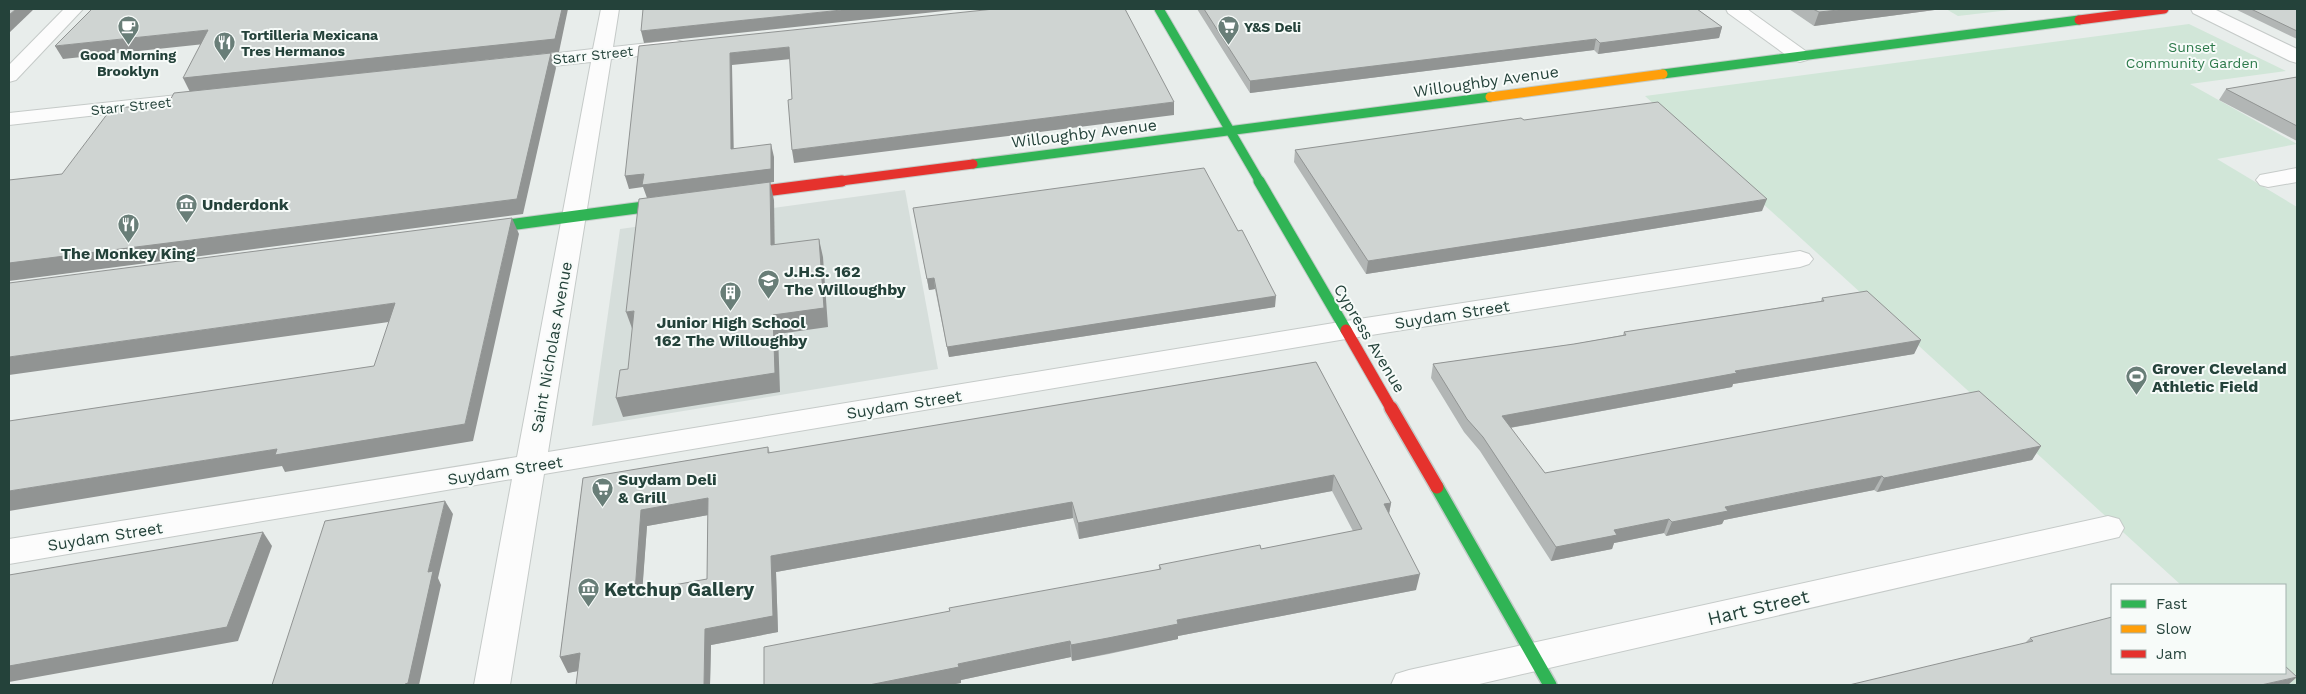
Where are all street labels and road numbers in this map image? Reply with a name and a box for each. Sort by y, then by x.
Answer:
street label: Starr Street [552,43,634,67]
street label: Willoughby Avenue [1412,62,1560,101]
street label: Starr Street [90,94,172,118]
street label: Willoughby Avenue [1010,115,1158,152]
street label: Saint Nicholas Avenue [527,260,576,434]
street label: Cypress Avenue [1330,281,1409,396]
street label: Suydam Street [1393,296,1511,333]
street label: Suydam Street [845,386,963,423]
street label: Suydam Street [446,452,564,489]
street label: Suydam Street [46,518,164,555]
street label: Hart Street [1705,585,1811,630]

